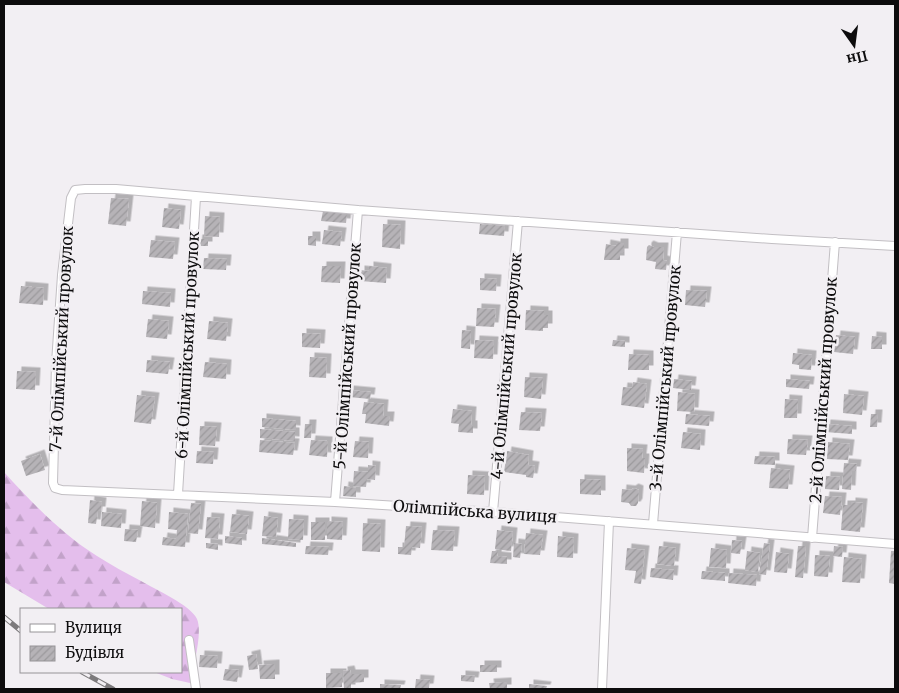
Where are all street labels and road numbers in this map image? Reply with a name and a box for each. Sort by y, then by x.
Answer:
street label: 7-й Олімпійський провулок [45,226,77,452]
street label: 6-й Олімпійський провулок [171,231,203,459]
street label: 5-й Олімпійський провулок [329,242,365,470]
street label: 4-й Олімпійський провулок [486,252,526,480]
street label: 3-й Олімпійський провулок [645,264,685,492]
street label: 2-й Олімпійський провулок [805,276,841,504]
street label: Олімпійська вулиця [392,495,558,527]

